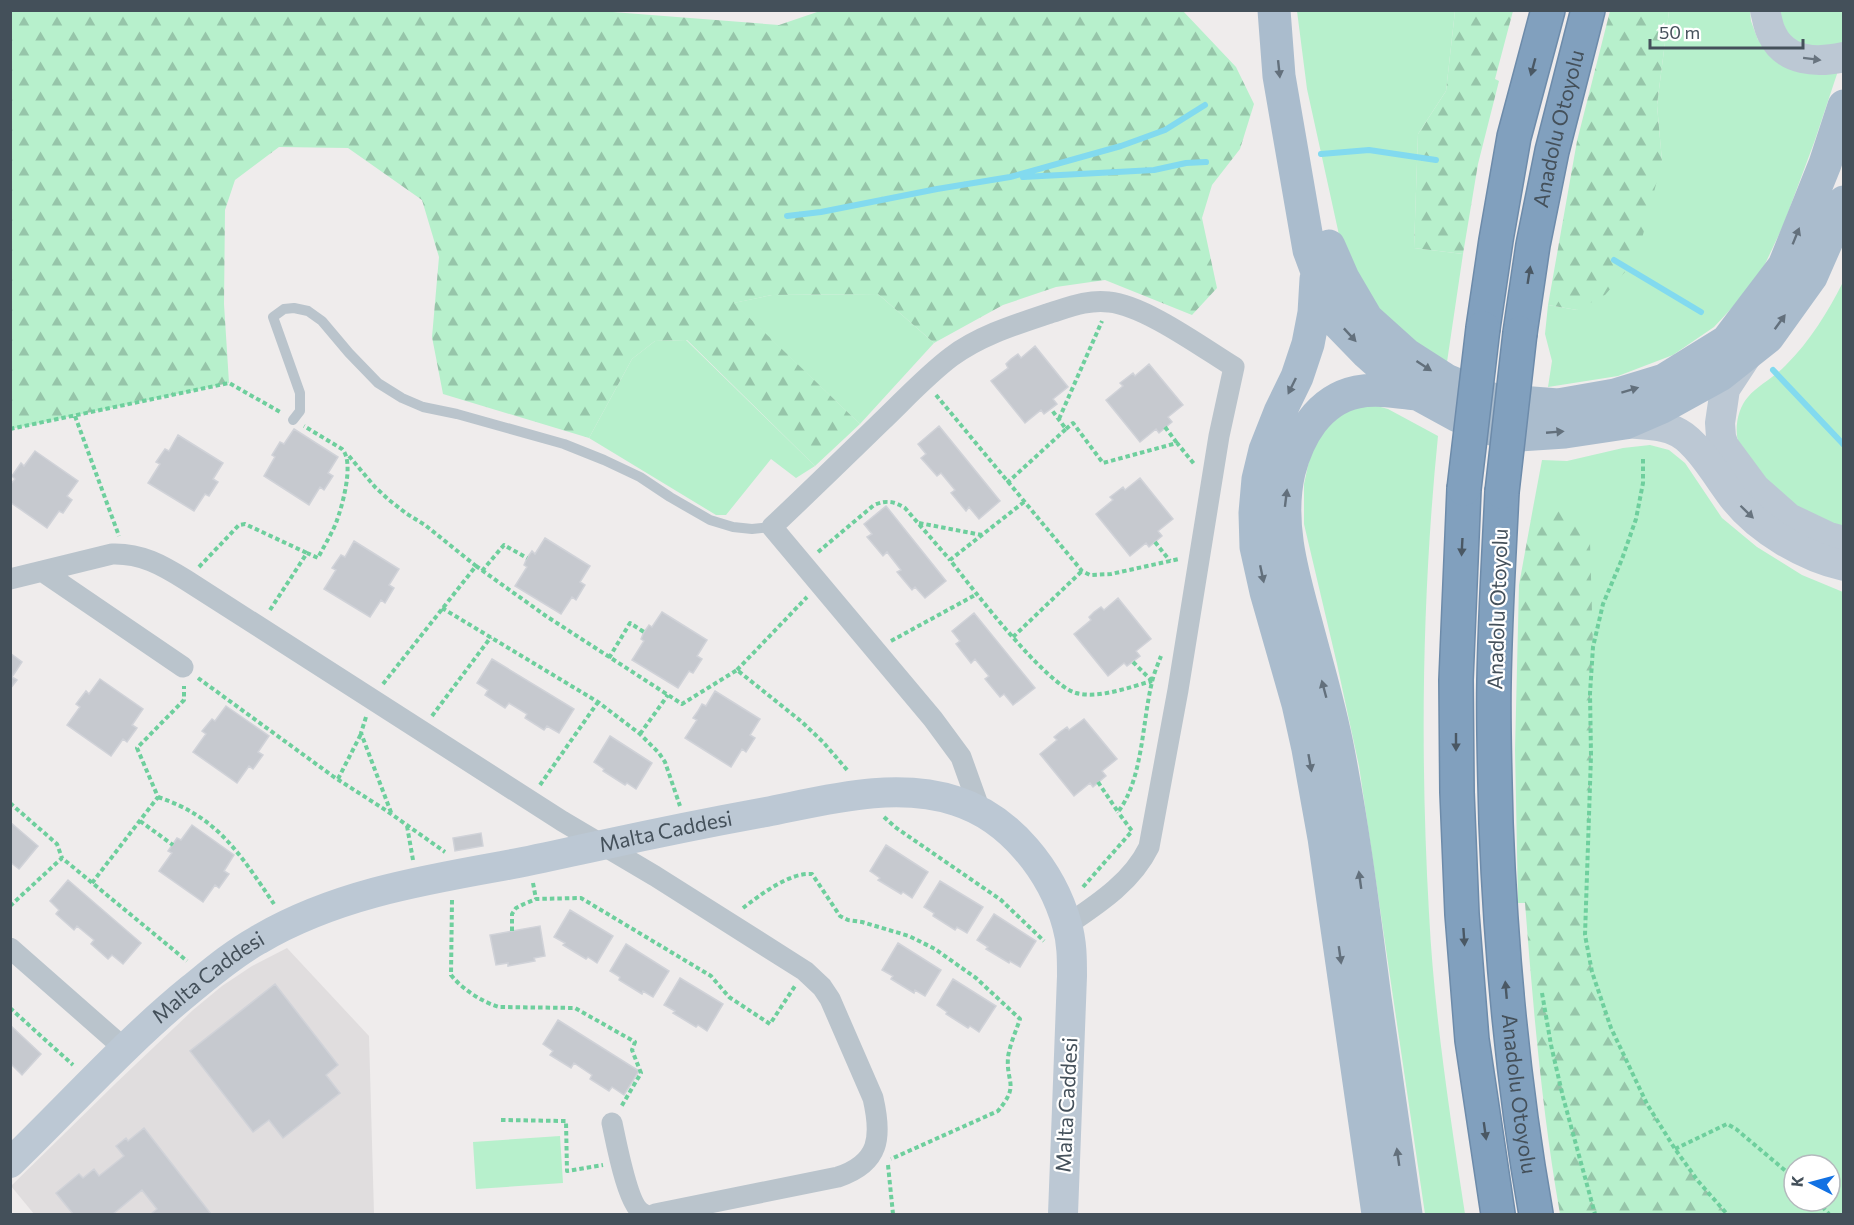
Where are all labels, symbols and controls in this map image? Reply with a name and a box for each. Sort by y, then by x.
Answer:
scale bar [1650,12,1803,50]
text: 50 m [1659,21,1700,43]
street label: Anadolu Otoyolu [1527,47,1588,210]
one-way arrow [1802,55,1821,64]
one-way arrow [1527,58,1537,76]
one-way arrow [1274,59,1284,78]
one-way arrow [1792,226,1802,244]
one-way arrow [1524,266,1533,285]
one-way arrow [1773,314,1785,329]
one-way arrow [1342,327,1356,341]
one-way arrow [1415,360,1431,372]
one-way arrow [1288,378,1297,395]
one-way arrow [1621,385,1639,394]
one-way arrow [1546,428,1565,437]
one-way arrow [1281,489,1291,508]
one-way arrow [1740,505,1755,519]
street label: Anadolu Otoyolu [1481,528,1512,690]
one-way arrow [1457,538,1466,557]
one-way arrow [1258,565,1267,584]
one-way arrow [1318,680,1328,698]
one-way arrow [1451,732,1461,751]
one-way arrow [1306,753,1315,772]
street label: Malta Caddesi [596,805,734,856]
one-way arrow [1355,871,1364,890]
street label: Malta Caddesi [146,925,268,1028]
one-way arrow [1459,927,1468,946]
one-way arrow [1336,946,1345,965]
one-way arrow [1501,981,1511,1000]
street label: Anadolu Otoyolu [1498,1012,1543,1175]
street label: Malta Caddesi [1049,1037,1082,1173]
one-way arrow [1481,1121,1490,1140]
one-way arrow [1394,1147,1403,1166]
north arrow [1782,1153,1842,1213]
text: K [1787,1175,1807,1188]

